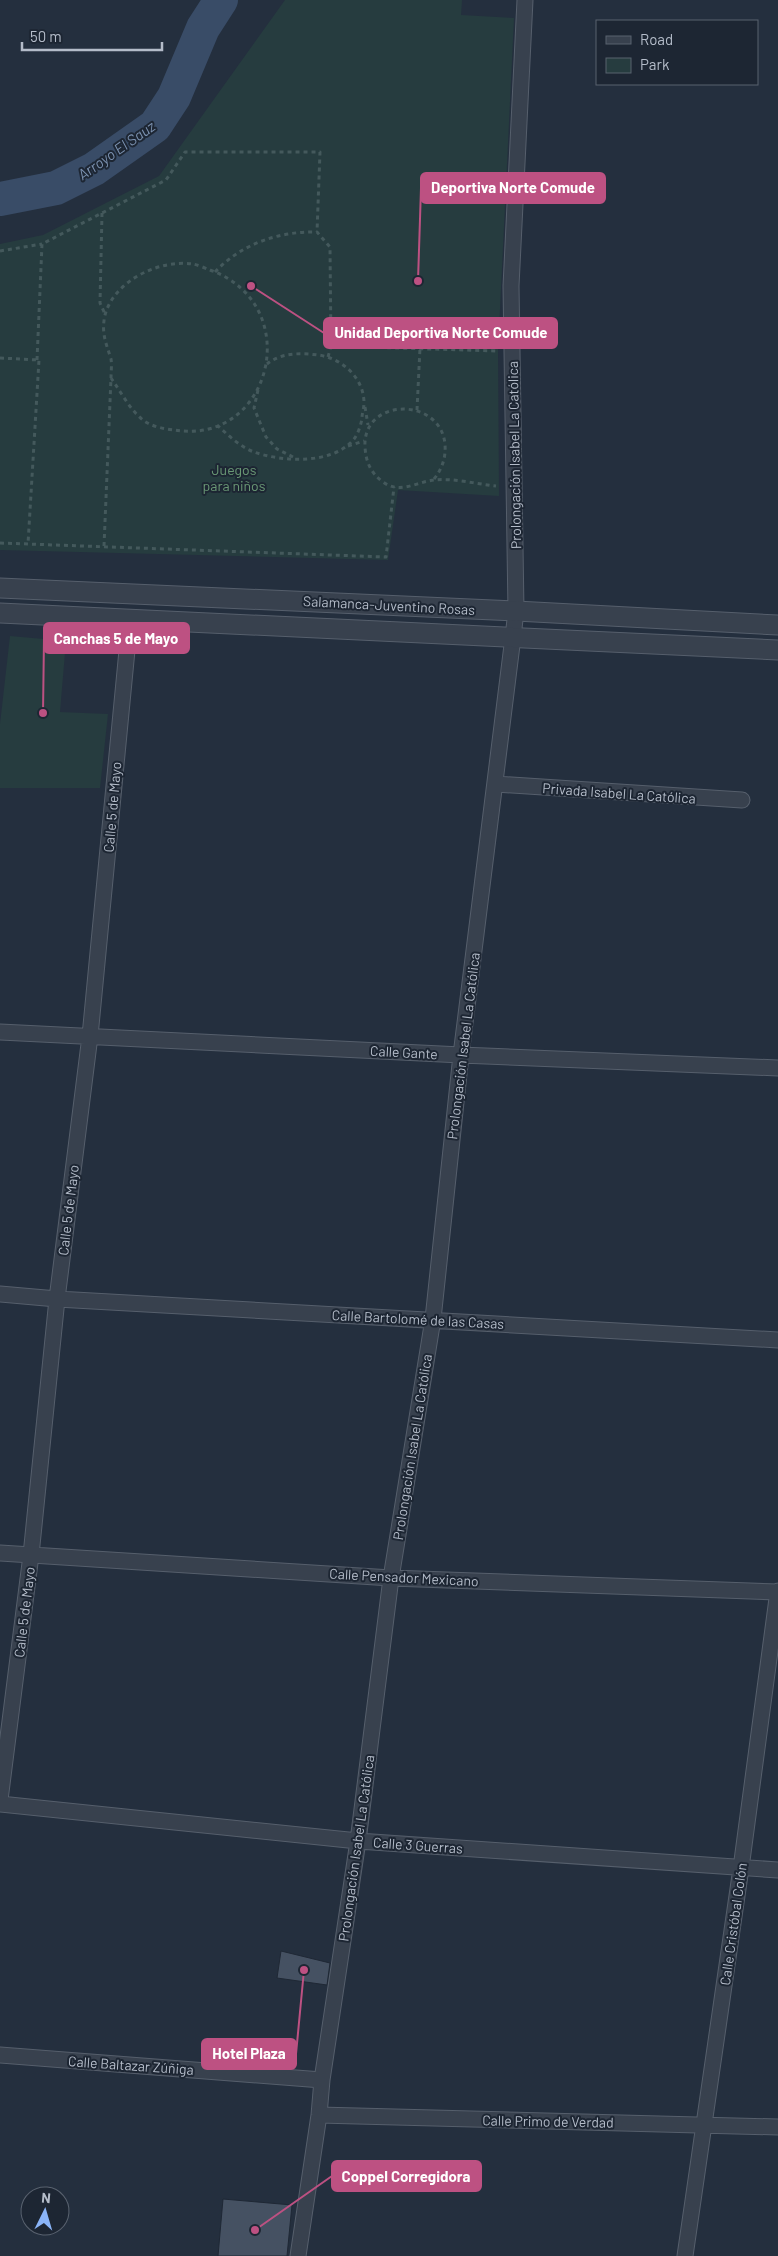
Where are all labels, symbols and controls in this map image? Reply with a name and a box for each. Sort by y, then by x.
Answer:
scale bar [22,20,162,52]
legend [596,20,758,85]
text: 50 m [30,27,62,45]
text: Road [640,30,673,48]
text: Park [640,55,670,73]
water label: Arroyo El Sauz [74,117,158,183]
callout: Deportiva Norte Comude [421,173,605,203]
text: Deportiva Norte Comude [431,178,595,196]
callout: Unidad Deportiva Norte Comude [324,318,557,348]
text: Unidad Deportiva Norte Comude [334,323,548,341]
street label: Prolongación Isabel La Católica [504,361,524,549]
park label: Juegos para niños [203,461,266,494]
street label: Salamanca-Juventino Rosas [303,592,476,618]
callout: Canchas 5 de Mayo [44,623,189,653]
text: Canchas 5 de Mayo [54,629,178,647]
street label: Calle 5 de Mayo [100,761,124,853]
street label: Privada Isabel La Católica [542,779,696,807]
street label: Prolongación Isabel La Católica [443,952,483,1140]
street label: Calle Gante [370,1042,438,1062]
street label: Calle 5 de Mayo [54,1164,82,1256]
street label: Calle Bartolomé de las Casas [331,1306,505,1332]
street label: Prolongación Isabel La Católica [389,1353,435,1541]
street label: Calle Pensador Mexicano [329,1565,479,1589]
street label: Calle 5 de Mayo [10,1566,38,1658]
street label: Prolongación Isabel La Católica [334,1754,378,1942]
street label: Calle 3 Guerras [373,1833,464,1857]
street label: Calle Cristóbal Colón [716,1862,750,1986]
callout: Hotel Plaza [202,2039,296,2069]
text: Hotel Plaza [212,2044,286,2062]
street label: Calle Baltazar Zúñiga [68,2052,194,2078]
street label: Calle Primo de Verdad [482,2111,614,2131]
callout: Coppel Corregidora [332,2161,481,2191]
text: Coppel Corregidora [342,2167,470,2185]
north arrow [20,2186,70,2236]
text: N [41,2189,52,2206]

